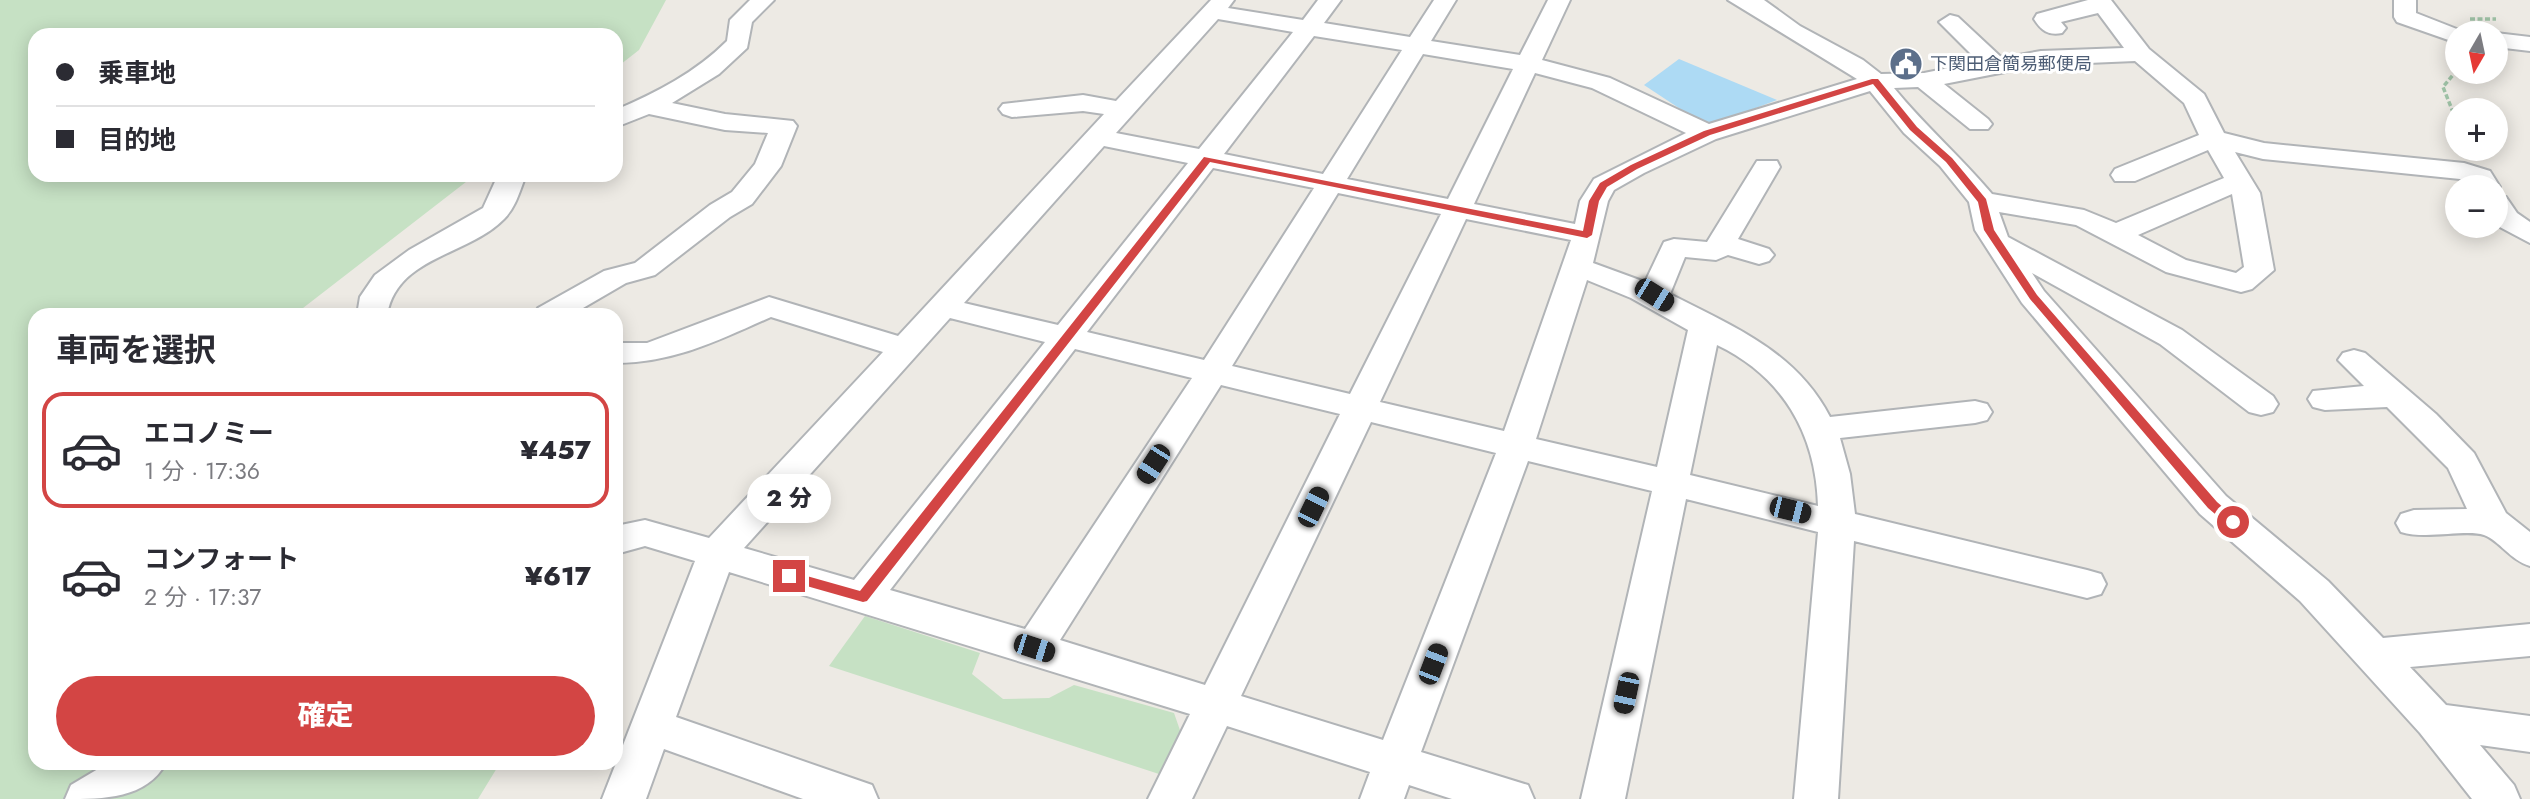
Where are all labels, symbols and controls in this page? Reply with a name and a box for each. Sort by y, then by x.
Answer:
north arrow [2445,21,2508,84]
map controls [2445,21,2508,238]
public building icon: 下関田倉簡易郵便局 [1887,45,1925,83]
place label: 下関田倉簡易郵便局 [1930,51,2092,77]
text: 乗車地 [98,54,176,92]
button: + [2445,98,2508,161]
text: 目的地 [98,121,176,159]
button: − [2445,175,2508,238]
car [1631,275,1678,315]
text: 車両を選択 [56,327,216,373]
text: エコノミー [144,414,274,452]
icon: car [60,419,123,482]
text: ¥457 [520,431,591,469]
car [1133,441,1174,487]
text: 1 分 · 17:36 [144,454,260,488]
callout: 2 分 [747,475,831,524]
text: 2 分 [766,481,812,515]
car [1295,484,1332,530]
car [1768,495,1813,525]
route start [2217,506,2249,538]
text: コンフォート [144,540,299,578]
icon: car [60,545,123,608]
text: ¥617 [525,557,591,595]
route end [773,560,805,592]
text: 2 分 · 17:37 [144,580,261,614]
car [1011,632,1058,664]
car [1416,641,1451,687]
car [1612,670,1641,716]
button: 確定 [56,676,595,756]

